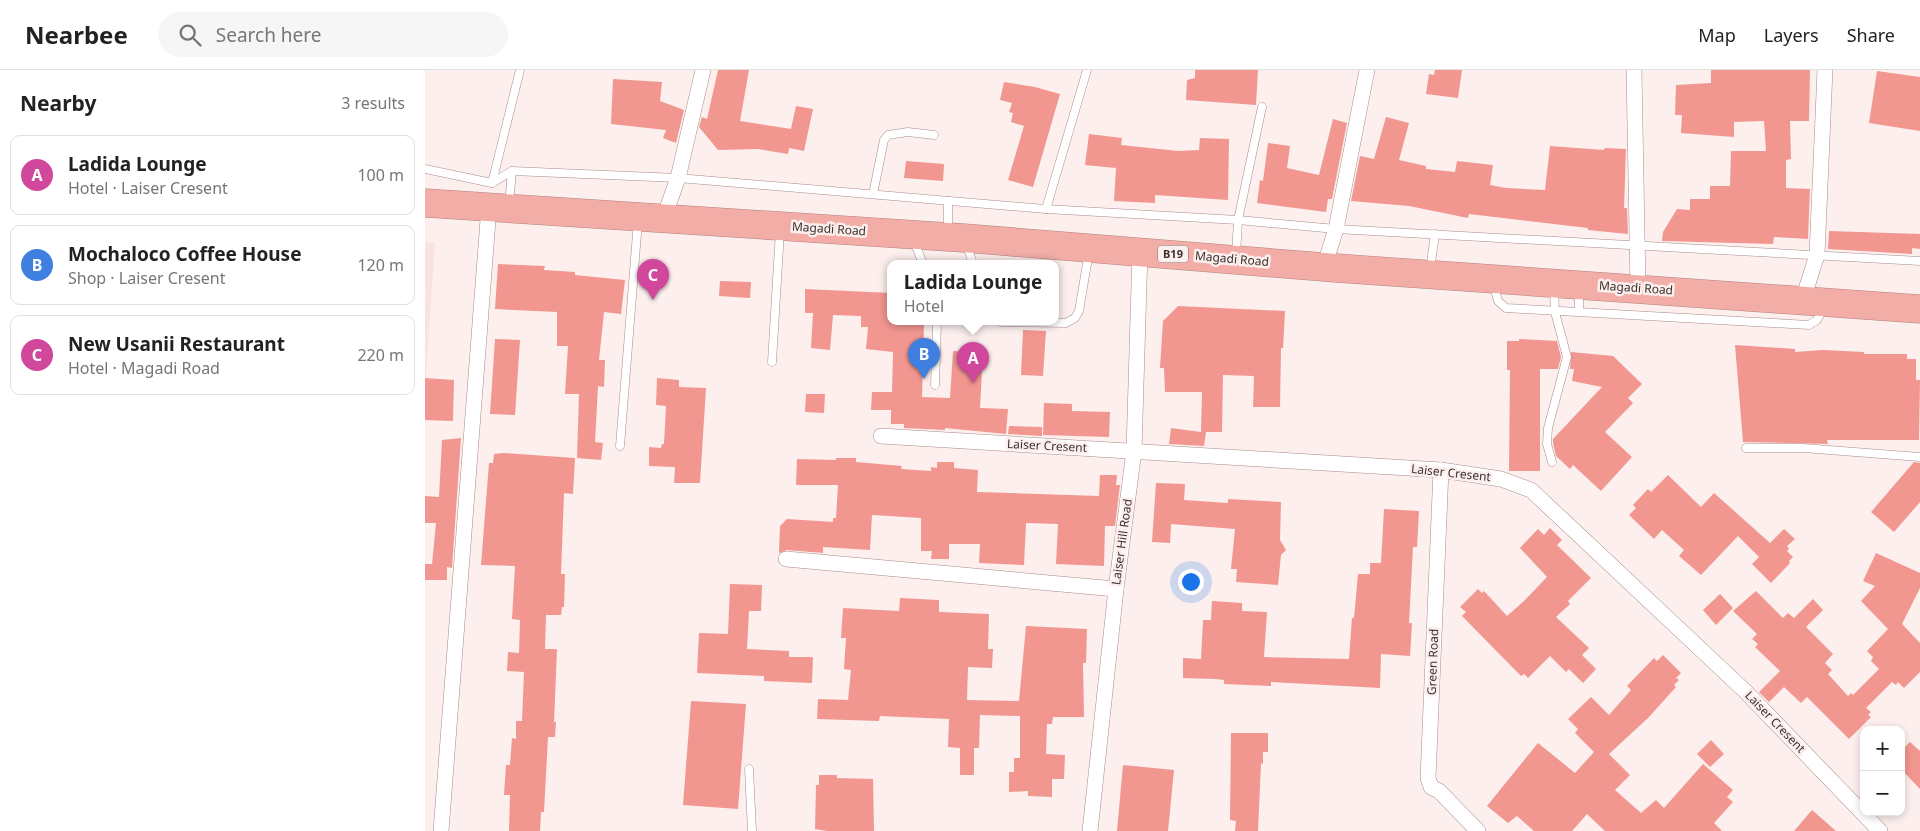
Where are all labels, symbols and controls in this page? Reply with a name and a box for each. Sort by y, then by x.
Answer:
search box [158,12,508,57]
text: Nearbee [25,18,128,51]
icon: search [176,21,204,49]
text: Search here [216,22,322,48]
text: Map [1698,23,1736,47]
text: Layers [1764,23,1819,47]
text: Share [1847,23,1895,47]
text: Nearby [20,89,96,117]
text: 3 results [341,92,405,114]
text: Ladida Lounge [68,151,207,177]
text: A [31,164,43,186]
text: 100 m [357,164,404,186]
text: Hotel · Laiser Cresent [68,177,228,199]
street label: Magadi Road [791,217,867,240]
text: Mochaloco Coffee House [68,241,302,267]
road number: B19 [1158,245,1188,262]
street label: Magadi Road [1194,247,1270,270]
text: B [32,254,42,276]
text: 120 m [357,254,404,276]
pin: C [637,259,669,300]
popup [887,260,1059,325]
text: Shop · Laiser Cresent [68,267,226,289]
text: Ladida Lounge [904,269,1042,295]
street label: Magadi Road [1598,276,1674,299]
text: Hotel [904,295,944,317]
text: New Usanii Restaurant [68,331,285,357]
pin: B [908,338,940,379]
pin: A [957,342,989,383]
text: C [32,344,42,366]
text: 220 m [357,344,404,366]
text: Hotel · Magadi Road [68,357,220,379]
street label: Laiser Cresent [1007,435,1088,456]
street label: Laiser Cresent [1410,460,1492,485]
street label: Laiser Hill Road [1107,498,1136,586]
your location [1178,569,1204,595]
street label: Green Road [1423,629,1442,695]
street label: Laiser Cresent [1741,687,1810,757]
map controls [1860,726,1905,816]
button: + [1860,726,1905,771]
button: − [1860,771,1905,816]

